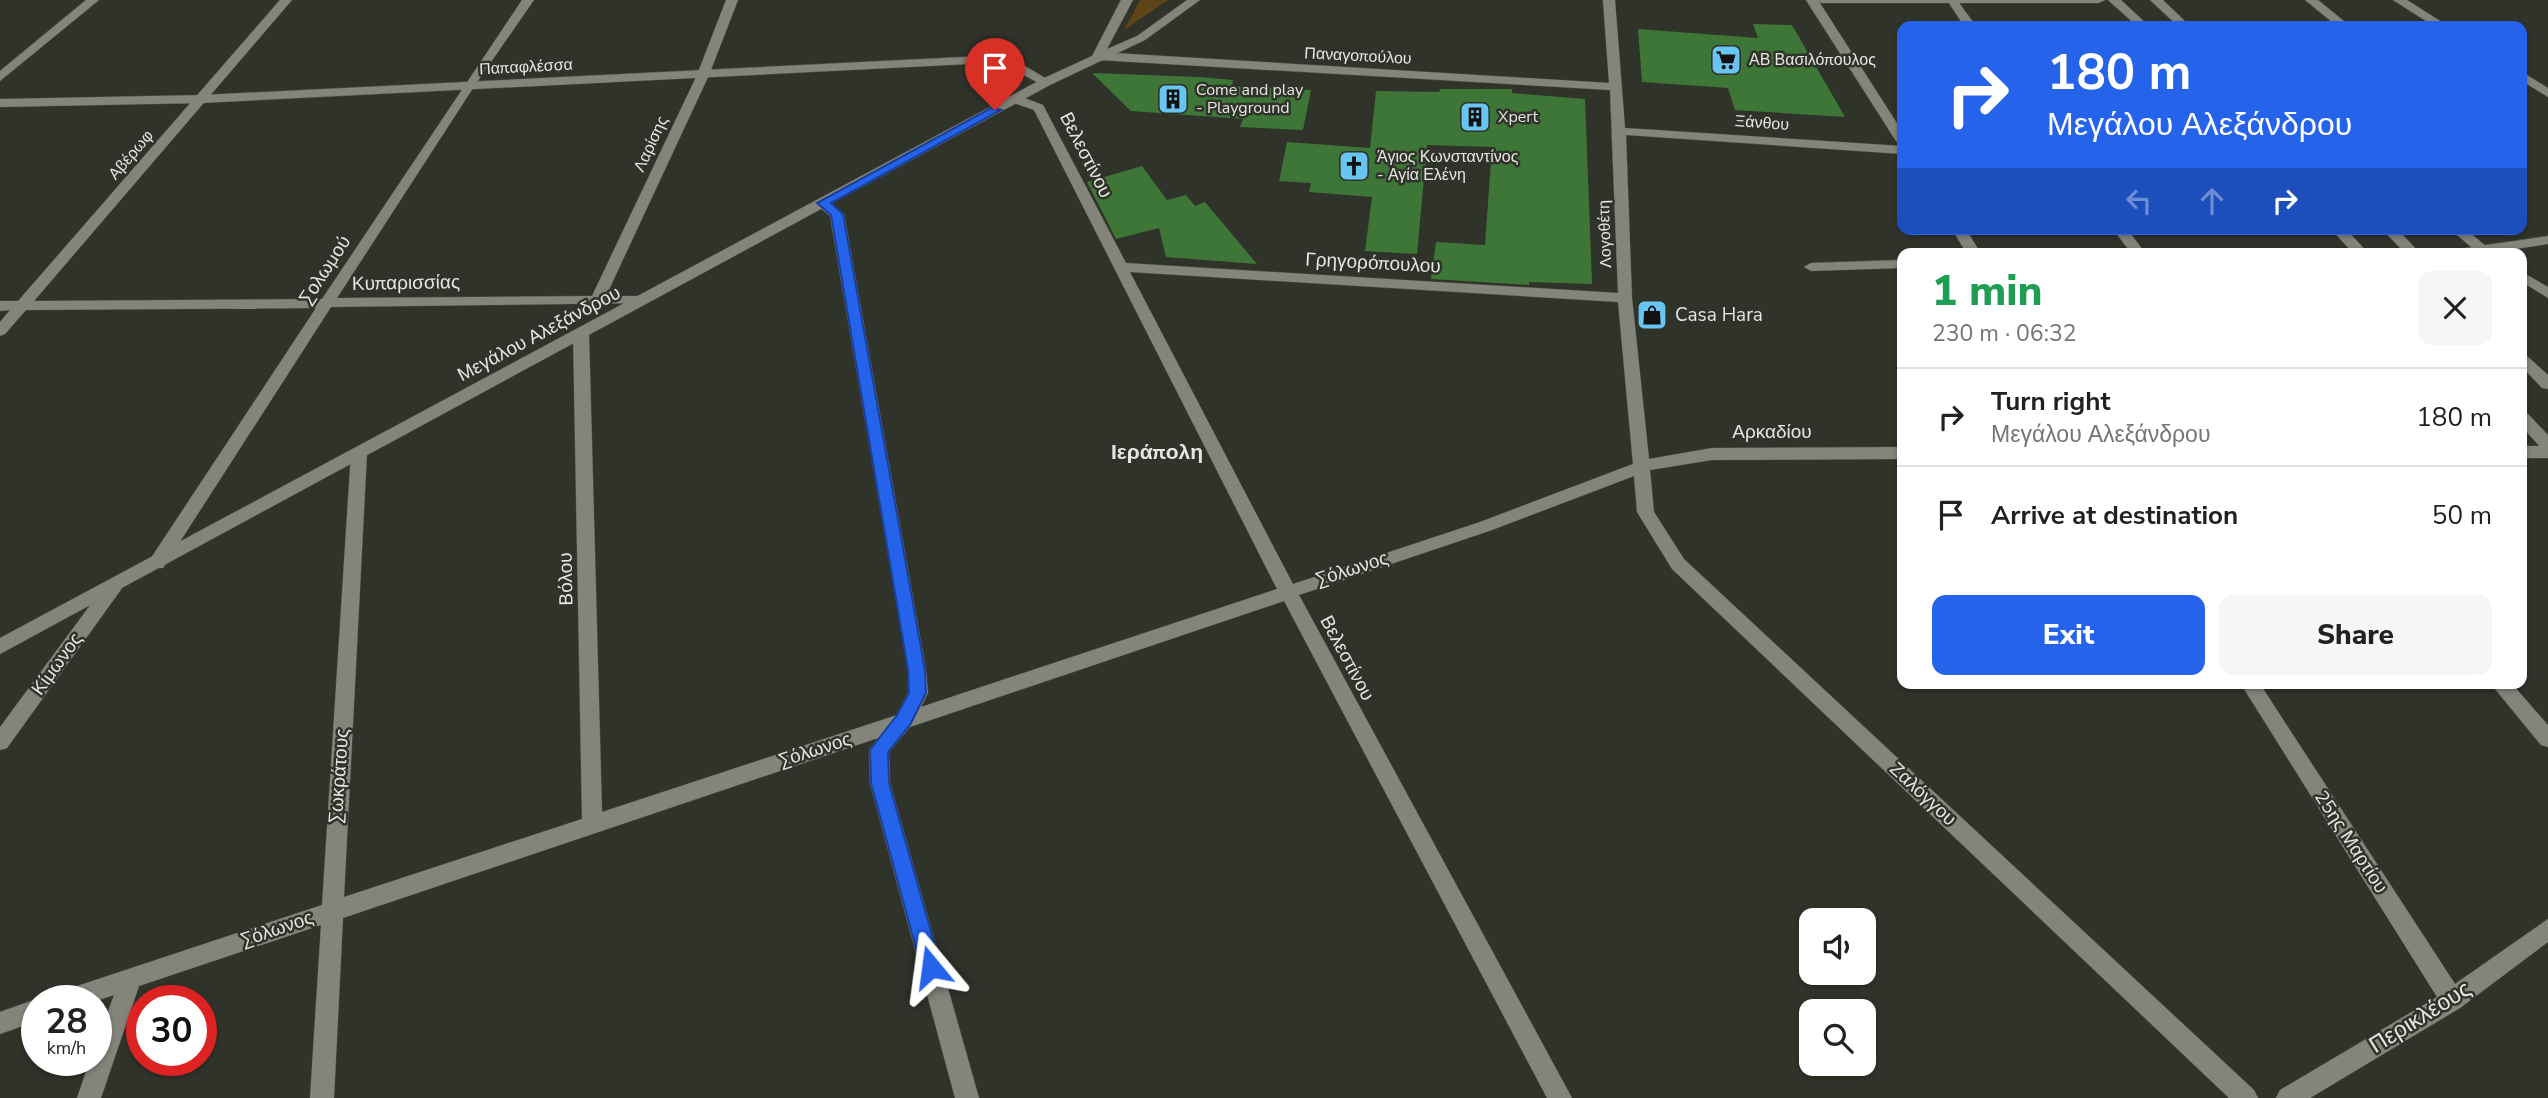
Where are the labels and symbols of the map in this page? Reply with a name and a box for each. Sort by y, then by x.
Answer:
pin [965,38,1025,110]
street label: Παναγοπούλου [1304,42,1412,70]
supermarket icon: ΑΒ Βασιλόπουλος [1709,43,1743,77]
place label: ΑΒ Βασιλόπουλος [1749,49,1876,71]
street label: Παπαφλέσσα [479,54,573,80]
place label: Come and play - Playground [1196,79,1304,119]
building icon: Come and play - Playground [1156,82,1190,116]
building icon: Xpert [1458,100,1492,134]
place label: Xpert [1498,106,1538,128]
street label: Βελεστίνου [1053,108,1119,202]
street label: Ξάνθου [1734,110,1790,136]
street label: Λαρίσης [629,112,674,175]
street label: Αβέρωφ [103,126,159,184]
place label: Άγιος Κωνσταντίνος - Αγία Ελένη [1377,146,1519,186]
church icon: Άγιος Κωνσταντίνος - Αγία Ελένη [1337,149,1371,183]
street label: Λογοθέτη [1593,200,1617,268]
street label: Σολωμού [293,231,357,309]
street label: Γρηγορόπουλου [1305,246,1441,280]
street label: Κυπαρισσίας [352,269,460,297]
street label: Μεγάλου Αλεξάνδρου [453,280,625,388]
shop icon: Casa Hara [1635,298,1669,332]
place label: Casa Hara [1675,302,1763,328]
street label: Αρκαδίου [1732,419,1812,445]
district label: Ιεράπολη [1111,438,1203,466]
street label: Σόλωνος [1312,545,1392,593]
street label: Βόλου [553,552,579,606]
street label: Βελεστίνου [1314,611,1380,705]
street label: Κίμωνος [25,627,89,701]
street label: Σόλωνος [775,726,855,774]
street label: Σωκράτους [323,728,355,824]
street label: Ζαλόγγου [1884,756,1962,832]
street label: 25ης Μαρτίου [2308,786,2394,898]
street label: Σόλωνος [237,905,317,953]
position arrow [894,930,968,1004]
street label: Περικλέους [2363,973,2477,1061]
speed limit sign: 30 [126,985,217,1076]

